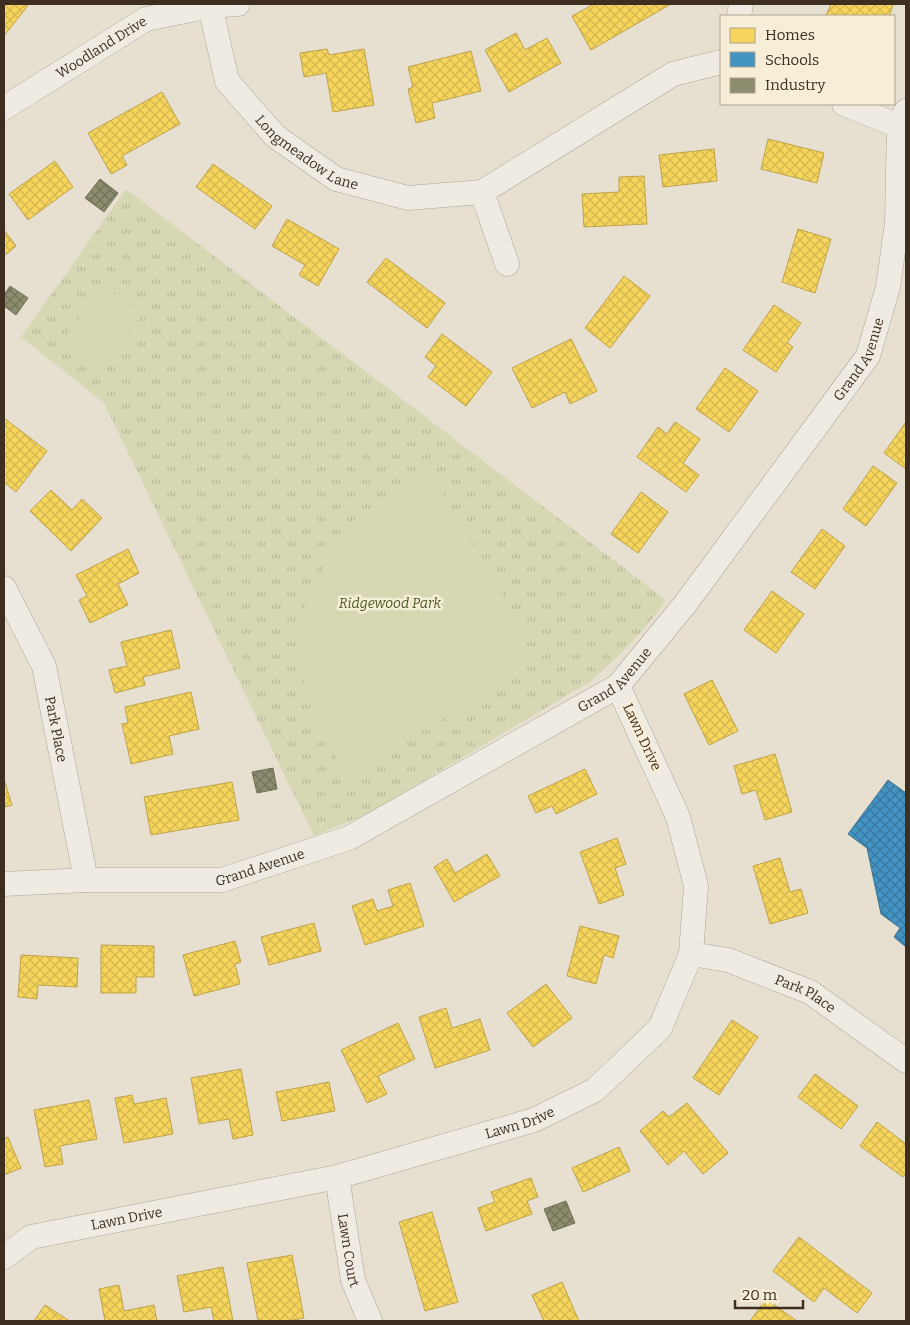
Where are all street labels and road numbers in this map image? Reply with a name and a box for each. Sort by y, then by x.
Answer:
street label: Woodland Drive [53,12,150,82]
street label: Longmeadow Lane [252,111,360,193]
street label: Grand Avenue [829,316,887,404]
street label: Grand Avenue [574,644,655,716]
street label: Park Place [42,695,71,763]
street label: Lawn Drive [619,701,665,773]
street label: Grand Avenue [215,845,307,889]
street label: Park Place [773,971,839,1016]
street label: Lawn Drive [483,1103,557,1142]
street label: Lawn Drive [90,1203,164,1234]
street label: Lawn Court [334,1212,364,1290]

